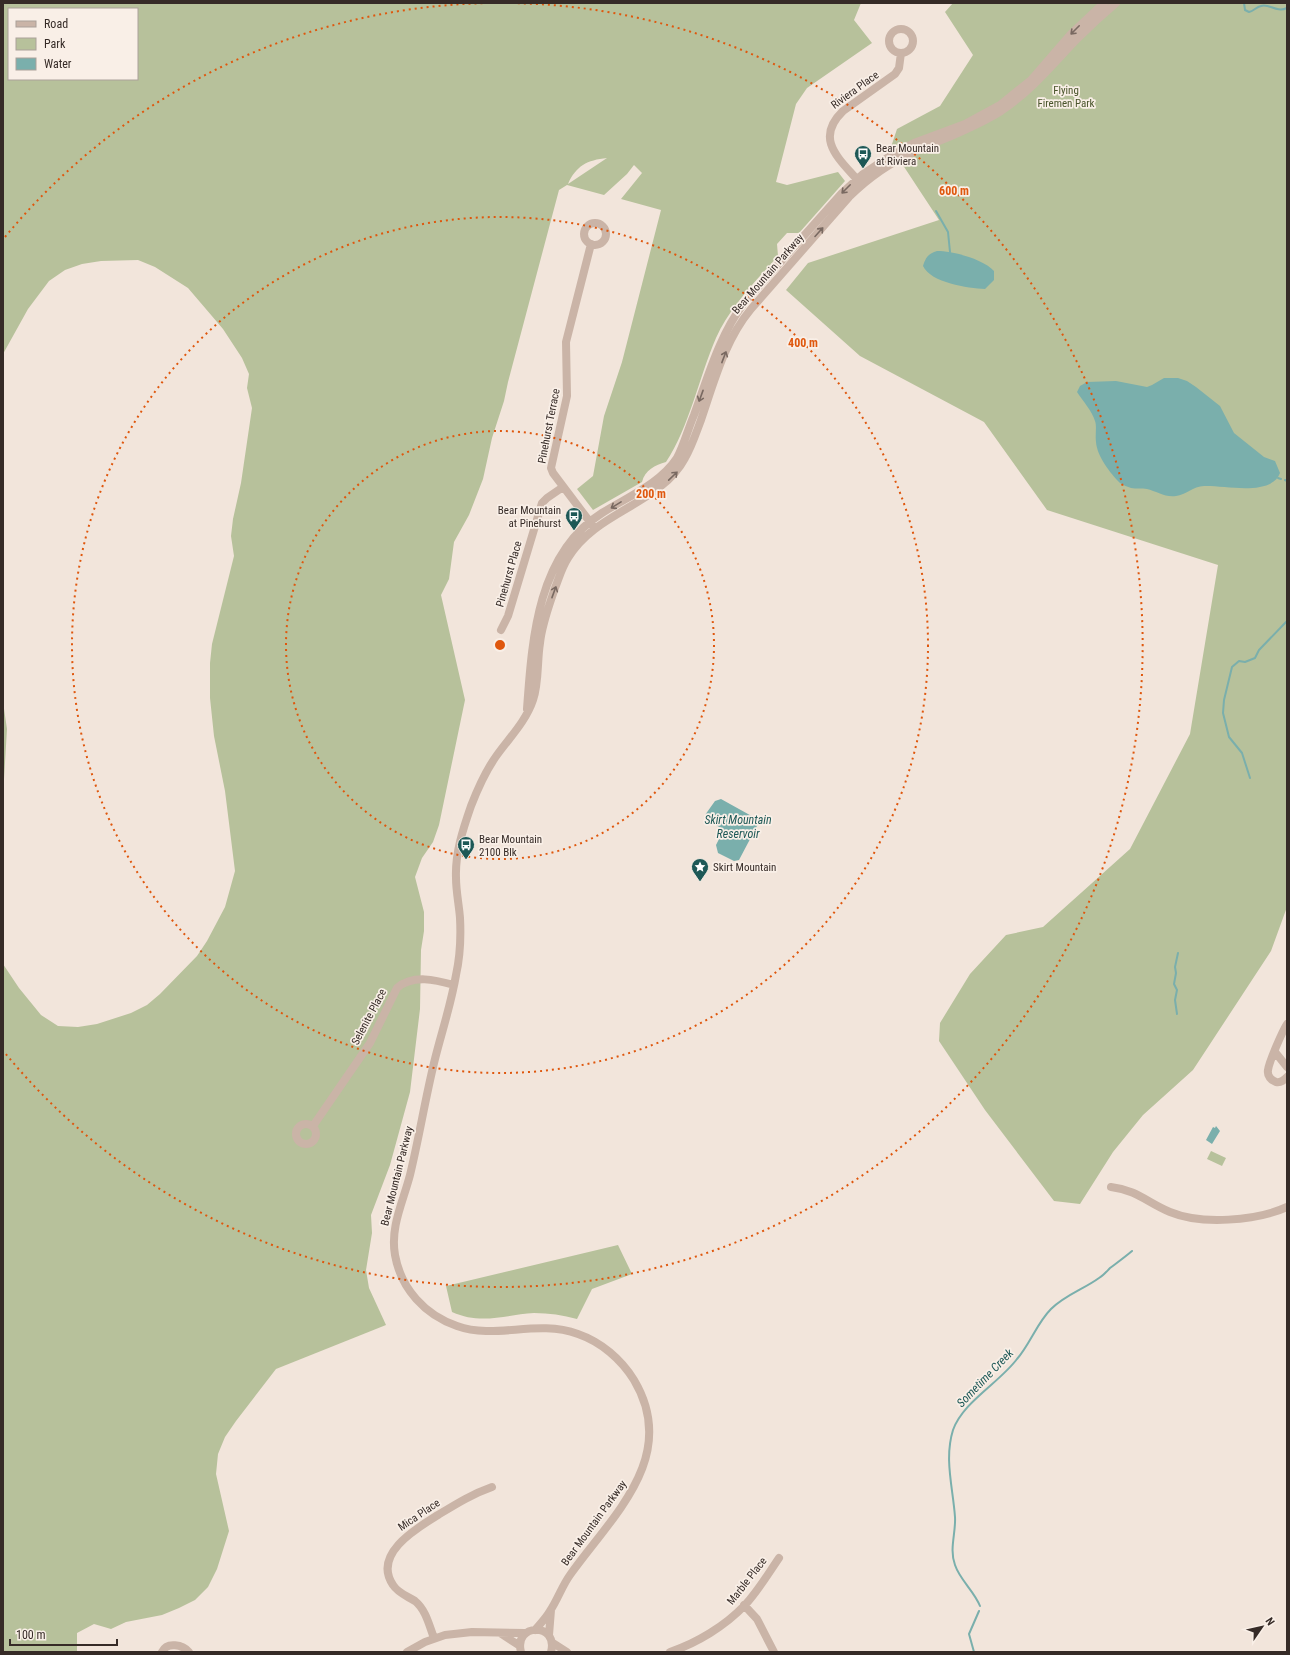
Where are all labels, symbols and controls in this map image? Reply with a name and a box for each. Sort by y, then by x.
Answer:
legend [8,8,138,80]
text: Road [44,17,68,31]
one-way arrow [1070,25,1080,35]
text: Park [44,37,66,51]
text: Water [44,57,72,71]
street label: Riviera Place [829,68,881,112]
park label: Flying Firemen Park [1037,84,1095,110]
place label: Bear Mountain at Riviera [876,142,939,168]
bus stop icon: Bear Mountain at Riviera [853,144,873,169]
one-way arrow [841,184,851,194]
text: 600 m [939,184,969,198]
one-way arrow [814,227,823,238]
street label: Bear Mountain Parkway [730,231,807,317]
text: 400 m [788,336,818,350]
one-way arrow [720,352,728,364]
street label: Pinehurst Terrace [535,387,563,465]
one-way arrow [696,390,704,402]
one-way arrow [668,471,678,481]
text: 200 m [636,487,666,501]
one-way arrow [610,501,621,509]
place label: Bear Mountain at Pinehurst [498,504,561,530]
bus stop icon: Bear Mountain at Pinehurst [564,506,584,531]
street label: Pinehurst Place [493,540,525,608]
one-way arrow [550,587,558,599]
centre of rings [493,638,507,652]
water label: Skirt Mountain Reservoir [704,813,772,841]
place label: Bear Mountain 2100 Blk [479,833,542,859]
bus stop icon: Bear Mountain 2100 Blk [456,835,476,860]
place icon: Skirt Mountain [690,857,710,882]
place label: Skirt Mountain [713,861,776,874]
street label: Selenite Place [349,987,389,1047]
street label: Bear Mountain Parkway [378,1124,416,1227]
water label: Sometime Creek [954,1345,1017,1410]
street label: Bear Mountain Parkway [559,1477,630,1568]
street label: Mica Place [396,1496,442,1534]
street label: Marble Place [724,1555,770,1607]
north arrow [1242,1607,1282,1647]
text: N [1263,1615,1277,1628]
scale bar [10,1621,117,1647]
text: 100 m [16,1628,46,1642]

